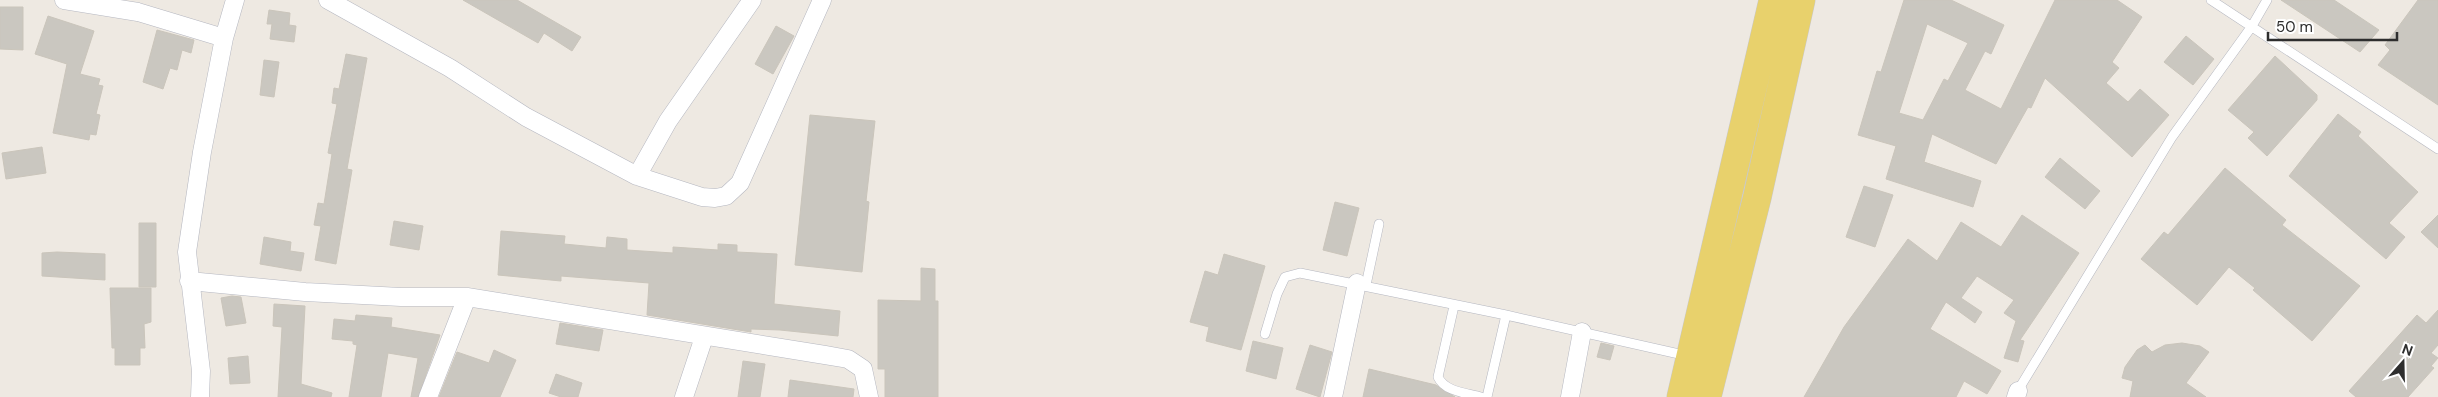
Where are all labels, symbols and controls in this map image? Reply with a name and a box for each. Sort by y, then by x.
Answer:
scale bar [2268,10,2397,42]
text: 50 m [2276,17,2313,37]
north arrow [2378,337,2428,387]
text: N [2400,340,2415,360]

